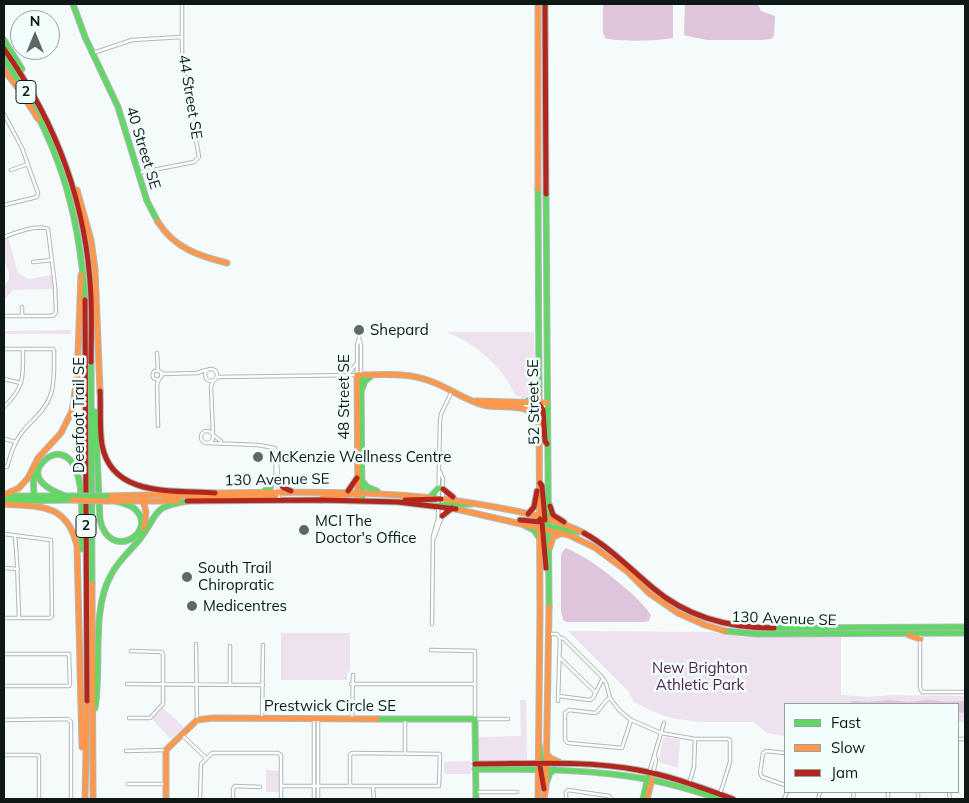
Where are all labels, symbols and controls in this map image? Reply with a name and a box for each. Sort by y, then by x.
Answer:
north arrow [10,10,60,60]
text: N [30,12,40,30]
street label: 44 Street SE [174,53,206,141]
road number: 2 [16,80,36,104]
street label: 40 Street SE [122,104,164,192]
place label: Shepard [370,321,429,339]
marker: Shepard [352,323,366,337]
street label: 48 Street SE [335,354,353,440]
street label: Deerfoot Trail SE [70,357,88,473]
street label: 52 Street SE [524,359,544,445]
place label: McKenzie Wellness Centre [269,448,451,466]
marker: McKenzie Wellness Centre [251,450,265,464]
street label: 130 Avenue SE [224,470,330,490]
place label: MCI The Doctor's Office [315,512,417,547]
road number: 2 [76,514,96,538]
marker: MCI The Doctor's Office [297,523,311,537]
place label: South Trail Chiropratic [198,559,274,594]
marker: South Trail Chiropratic [180,570,194,584]
place label: Medicentres [203,597,287,615]
marker: Medicentres [185,599,199,613]
street label: 130 Avenue SE [731,608,837,630]
park label: New Brighton Athletic Park [652,659,748,694]
street label: Prestwick Circle SE [264,697,396,715]
legend [784,703,959,793]
text: Fast [831,713,861,732]
text: Slow [831,738,865,757]
text: Jam [831,763,858,782]

